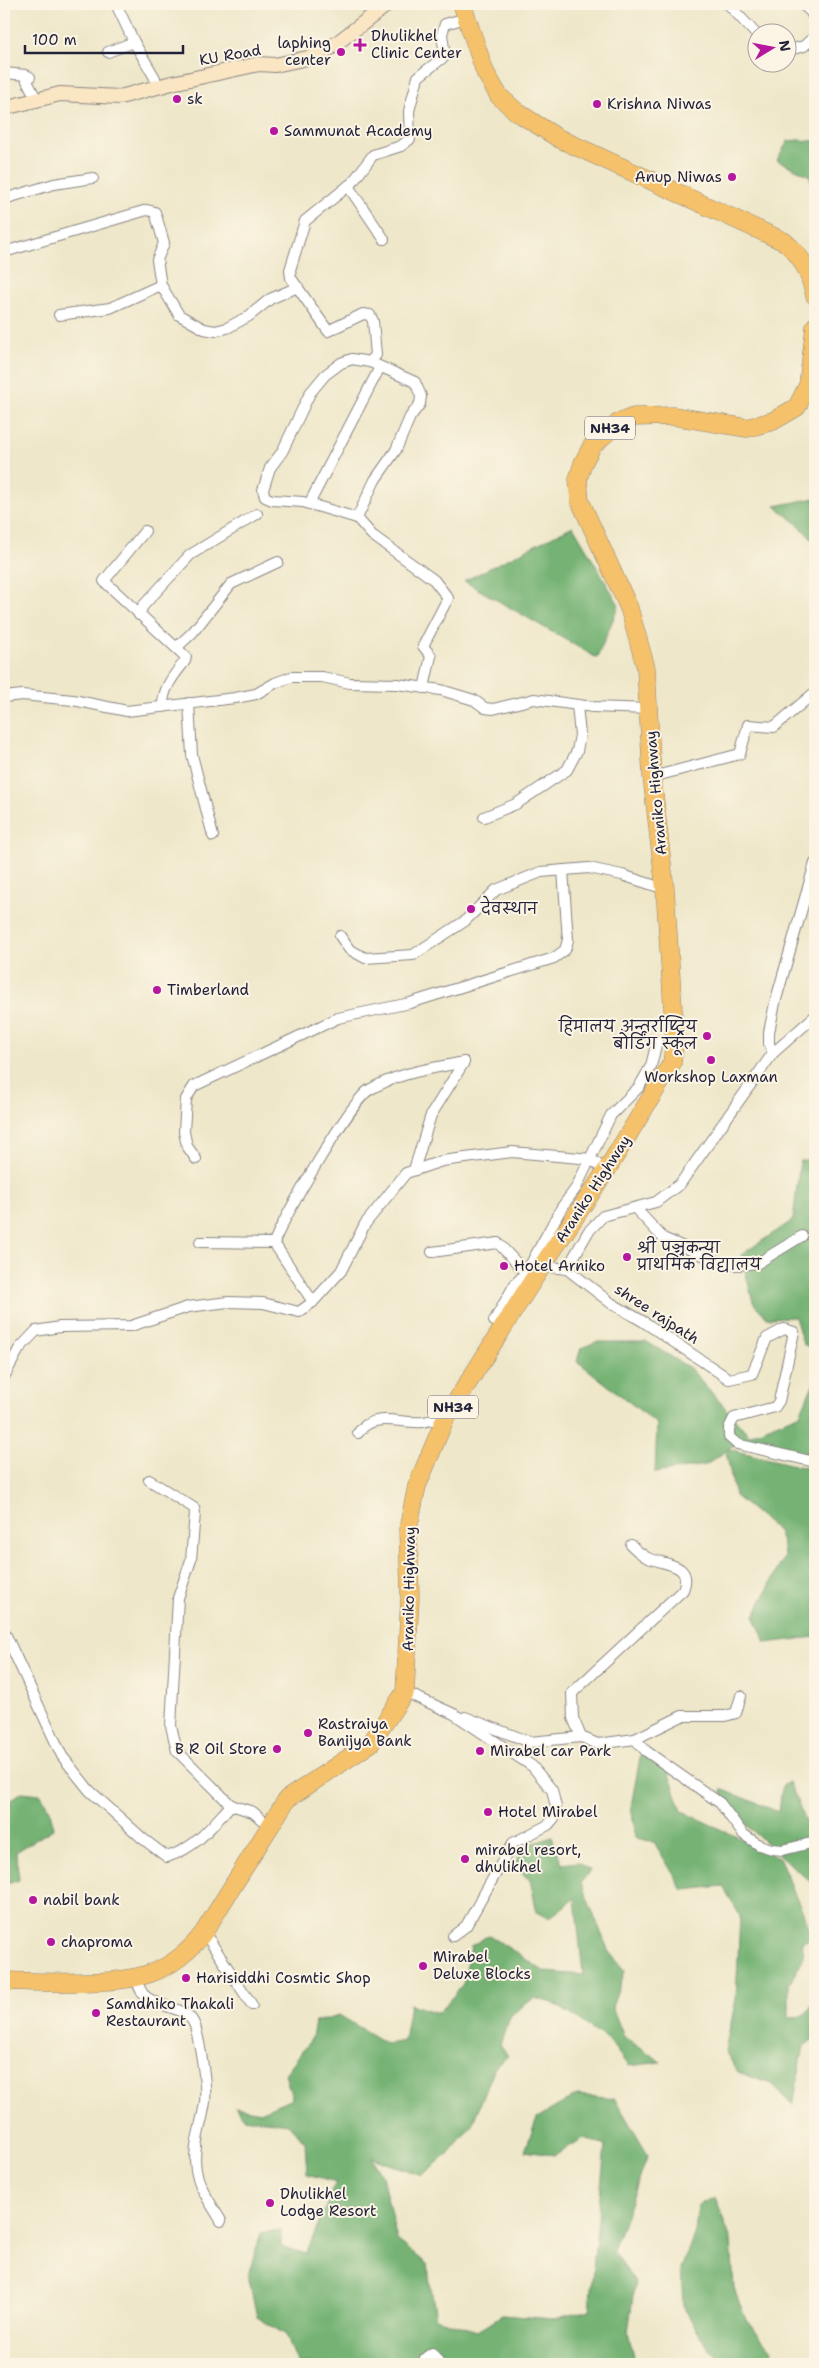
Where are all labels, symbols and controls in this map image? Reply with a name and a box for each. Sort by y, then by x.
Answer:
scale bar [25,22,182,54]
north arrow [746,22,796,72]
place label: Dhulikhel Clinic Center [371,26,462,63]
text: 100 m [32,30,77,50]
place label: laphing center [277,33,331,70]
marker: Dhulikhel Clinic Center [353,38,367,52]
text: N [775,39,795,53]
street label: KU Road [198,40,263,70]
marker: laphing center [335,46,347,58]
place label: sk [187,89,203,109]
marker: sk [171,93,183,105]
place label: Krishna Niwas [607,94,712,114]
marker: Krishna Niwas [591,98,603,110]
place label: Sammunat Academy [284,121,432,141]
marker: Sammunat Academy [268,125,280,137]
place label: Anup Niwas [635,167,722,187]
marker: Anup Niwas [726,171,738,183]
road number: NH34 [585,416,635,439]
street label: Araniko Highway [641,730,671,856]
place label: देवस्थान [480,895,539,919]
marker: देवस्थान [465,903,477,915]
place label: Timberland [167,980,250,1000]
marker: Timberland [151,984,163,996]
place label: हिमालय अन्तर्राष्ट्रिय बोर्डिंग स्कूल [558,1015,699,1056]
marker: हिमालय अन्तर्राष्ट्रिय बोर्डिंग स्कूल [701,1030,713,1042]
marker: Workshop Laxman [705,1054,717,1066]
place label: Workshop Laxman [644,1067,778,1087]
street label: Araniko Highway [551,1131,635,1247]
place label: श्री पञ्चकन्या प्राथमिक विद्यालय [636,1236,762,1275]
marker: श्री पञ्चकन्या प्राथमिक विद्यालय [621,1251,633,1263]
place label: Hotel Arniko [514,1256,605,1276]
marker: Hotel Arniko [498,1260,510,1272]
street label: shree rajpath [611,1279,703,1349]
road number: NH34 [428,1395,478,1418]
street label: Araniko Highway [398,1526,420,1652]
place label: Rastraiya Banijya Bank [318,1714,412,1751]
marker: Rastraiya Banijya Bank [302,1727,314,1739]
place label: B R Oil Store [175,1739,267,1759]
place label: Mirabel car Park [490,1741,611,1761]
marker: B R Oil Store [271,1743,283,1755]
marker: Mirabel car Park [474,1745,486,1757]
place label: Hotel Mirabel [498,1802,598,1822]
marker: Hotel Mirabel [482,1806,494,1818]
place label: mirabel resort, dhulikhel [475,1840,581,1877]
marker: mirabel resort, dhulikhel [459,1853,471,1865]
place label: nabil bank [43,1890,120,1910]
marker: nabil bank [27,1894,39,1906]
place label: chaproma [61,1932,133,1952]
marker: chaproma [45,1936,57,1948]
place label: Mirabel Deluxe Blocks [433,1947,531,1984]
marker: Mirabel Deluxe Blocks [417,1960,429,1972]
place label: Harisiddhi Cosmtic Shop [196,1968,371,1988]
marker: Harisiddhi Cosmtic Shop [180,1972,192,1984]
place label: Samdhiko Thakali Restaurant [106,1994,234,2031]
marker: Samdhiko Thakali Restaurant [90,2007,102,2019]
place label: Dhulikhel Lodge Resort [280,2184,377,2221]
marker: Dhulikhel Lodge Resort [264,2197,276,2209]

